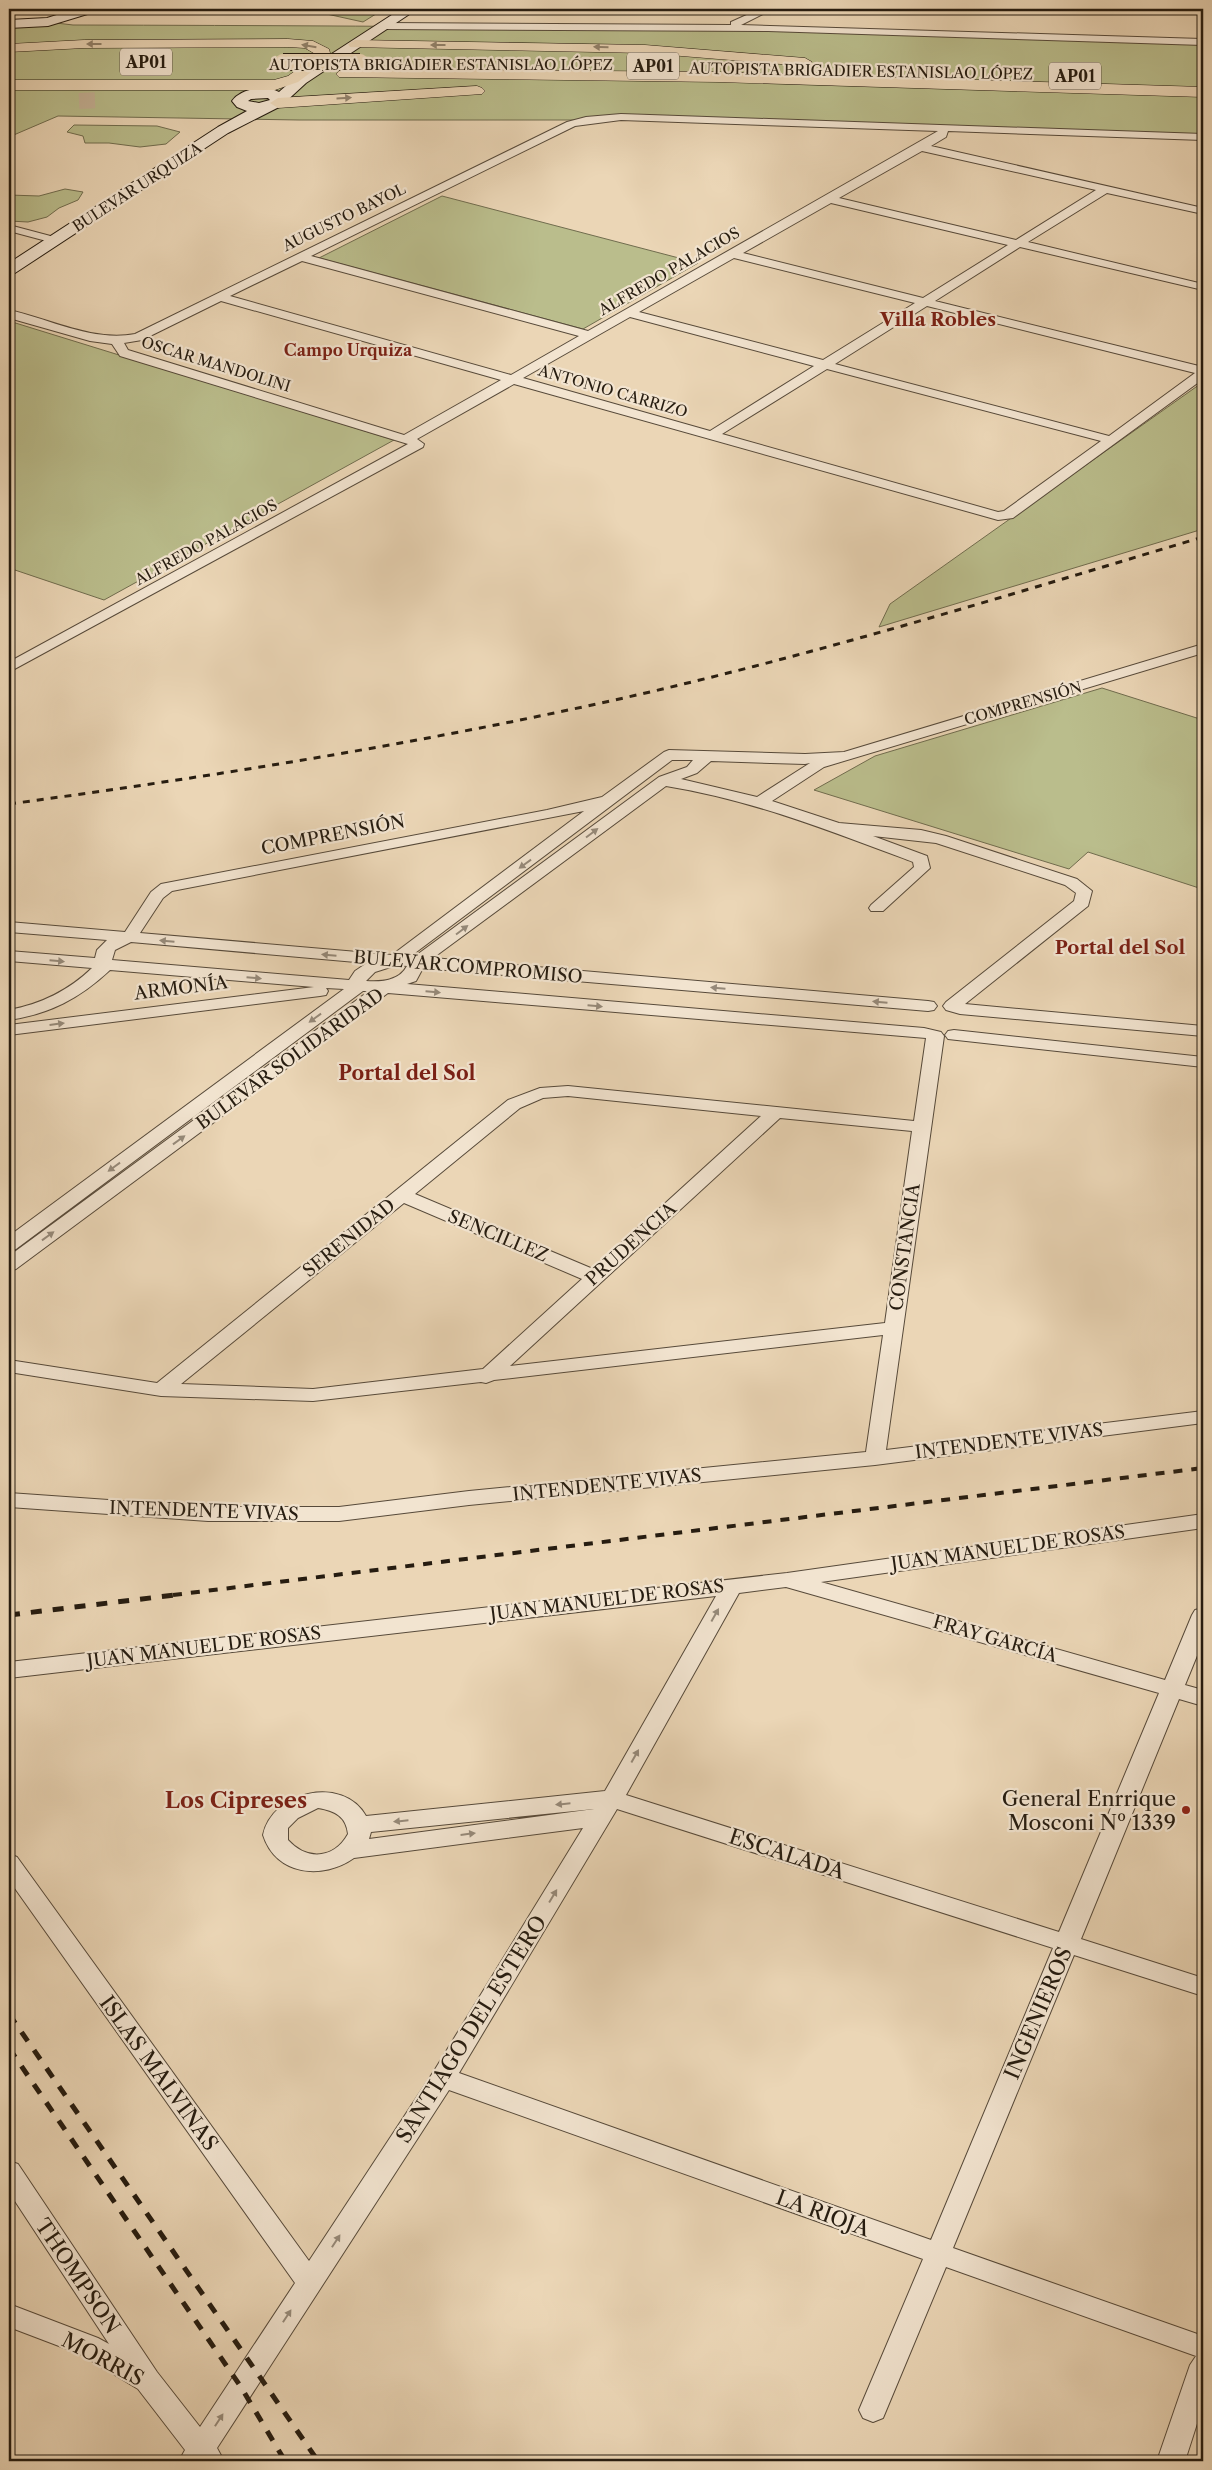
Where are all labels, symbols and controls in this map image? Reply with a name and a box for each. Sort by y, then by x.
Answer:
one-way arrow [85,40,101,48]
one-way arrow [300,41,316,49]
one-way arrow [430,41,446,49]
one-way arrow [593,43,609,51]
road number: AP01 [120,48,172,76]
road number: AP01 [627,52,679,80]
street label: AUTOPISTA BRIGADIER ESTANISLAO LÓPEZ [268,55,613,74]
street label: AUTOPISTA BRIGADIER ESTANISLAO LÓPEZ [688,58,1033,83]
road number: AP01 [1049,62,1101,90]
one-way arrow [336,94,352,102]
street label: BULEVAR URQUIZA [69,138,206,236]
street label: AUGUSTO BAYOL [278,179,409,255]
street label: ALFREDO PALACIOS [594,223,743,320]
district label: Villa Robles [879,308,996,331]
street label: OSCAR MANDOLINI [139,332,293,396]
district label: Campo Urquiza [284,340,413,360]
street label: ANTONIO CARRIZO [535,360,690,421]
street label: ALFREDO PALACIOS [131,495,280,590]
street label: COMPRENSIÓN [962,677,1084,729]
street label: COMPRENSIÓN [259,809,407,860]
one-way arrow [585,828,599,838]
one-way arrow [519,858,532,869]
one-way arrow [455,925,469,935]
district label: Portal del Sol [1055,936,1186,959]
one-way arrow [159,937,175,945]
street label: BULEVAR COMPROMISO [353,946,583,988]
one-way arrow [321,951,337,959]
one-way arrow [50,957,66,965]
street label: ARMONÍA [132,970,230,1005]
one-way arrow [246,974,262,982]
street label: BULEVAR SOLIDARIDAD [192,984,388,1134]
one-way arrow [709,984,725,992]
one-way arrow [426,989,442,997]
one-way arrow [871,997,887,1005]
one-way arrow [588,1002,604,1010]
one-way arrow [309,1013,322,1023]
one-way arrow [49,1019,65,1027]
district label: Portal del Sol [338,1061,476,1085]
one-way arrow [172,1134,185,1145]
one-way arrow [107,1162,121,1172]
street label: CONSTANCIA [885,1181,925,1312]
street label: SERENIDAD [298,1194,400,1282]
street label: PRUDENCIA [581,1197,681,1290]
street label: SENCILLEZ [445,1205,551,1267]
one-way arrow [41,1231,55,1241]
street label: INTENDENTE VIVAS [914,1419,1104,1463]
street label: INTENDENTE VIVAS [512,1464,702,1506]
street label: INTENDENTE VIVAS [109,1497,299,1525]
street label: JUAN MANUEL DE ROSAS [887,1521,1126,1576]
street label: JUAN MANUEL DE ROSAS [486,1575,725,1626]
one-way arrow [711,1608,720,1622]
street label: FRAY GARCÍA [930,1610,1061,1667]
street label: JUAN MANUEL DE ROSAS [83,1622,322,1673]
one-way arrow [631,1750,640,1763]
place label: General Enrrique Mosconi Nº 1339 [1002,1786,1176,1835]
district label: Los Cipreses [165,1787,307,1814]
one-way arrow [555,1800,571,1808]
marker: General Enrrique Mosconi Nº 1339 [1180,1804,1192,1816]
one-way arrow [393,1817,409,1825]
street label: ESCALADA [726,1824,848,1885]
one-way arrow [460,1830,476,1838]
one-way arrow [548,1890,557,1903]
street label: SANTIAGO DEL ESTERO [391,1911,551,2147]
street label: INGENIEROS [999,1943,1077,2083]
street label: ISLAS MALVINAS [94,1991,224,2155]
street label: LA RIOJA [773,2185,874,2242]
street label: THOMPSON [30,2214,126,2338]
one-way arrow [331,2235,341,2248]
one-way arrow [282,2309,292,2322]
street label: MORRIS [58,2327,148,2391]
one-way arrow [215,2413,224,2427]

